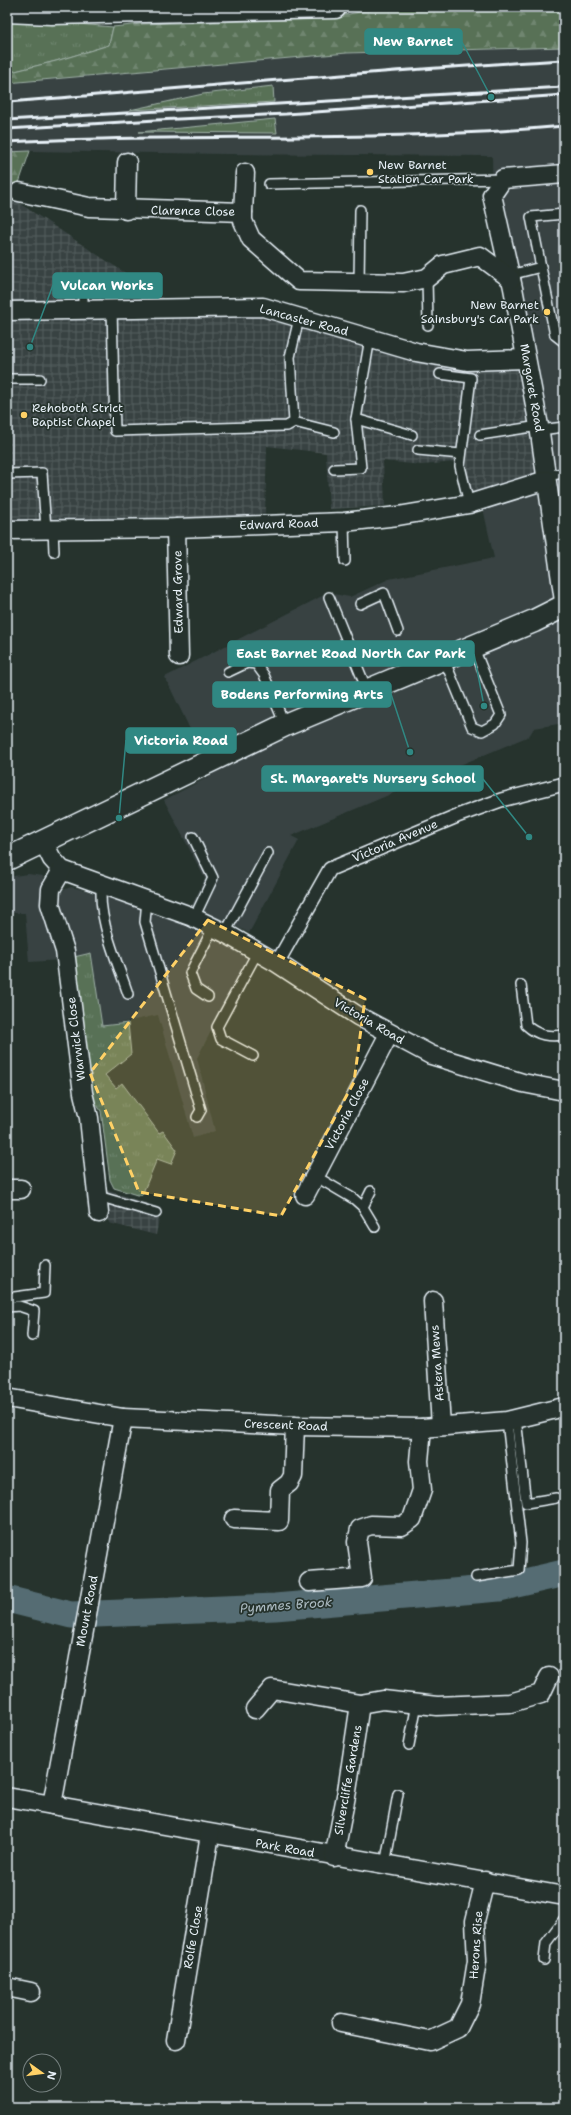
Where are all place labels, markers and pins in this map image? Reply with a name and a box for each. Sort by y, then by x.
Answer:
callout: New Barnet [365,29,462,54]
place label: New Barnet Station Car Park [378,157,474,187]
marker: New Barnet Station Car Park [365,167,375,177]
callout: Vulcan Works [53,273,162,298]
place label: New Barnet Sainsbury's Car Park [421,297,539,327]
marker: New Barnet Sainsbury's Car Park [542,307,552,317]
place label: Rehoboth Strict Baptist Chapel [32,400,123,430]
marker: Rehoboth Strict Baptist Chapel [19,410,29,420]
callout: East Barnet Road North Car Park [228,641,474,666]
callout: Bodens Performing Arts [213,682,391,707]
callout: Victoria Road [126,728,236,753]
callout: St. Margaret's Nursery School [262,766,483,791]

